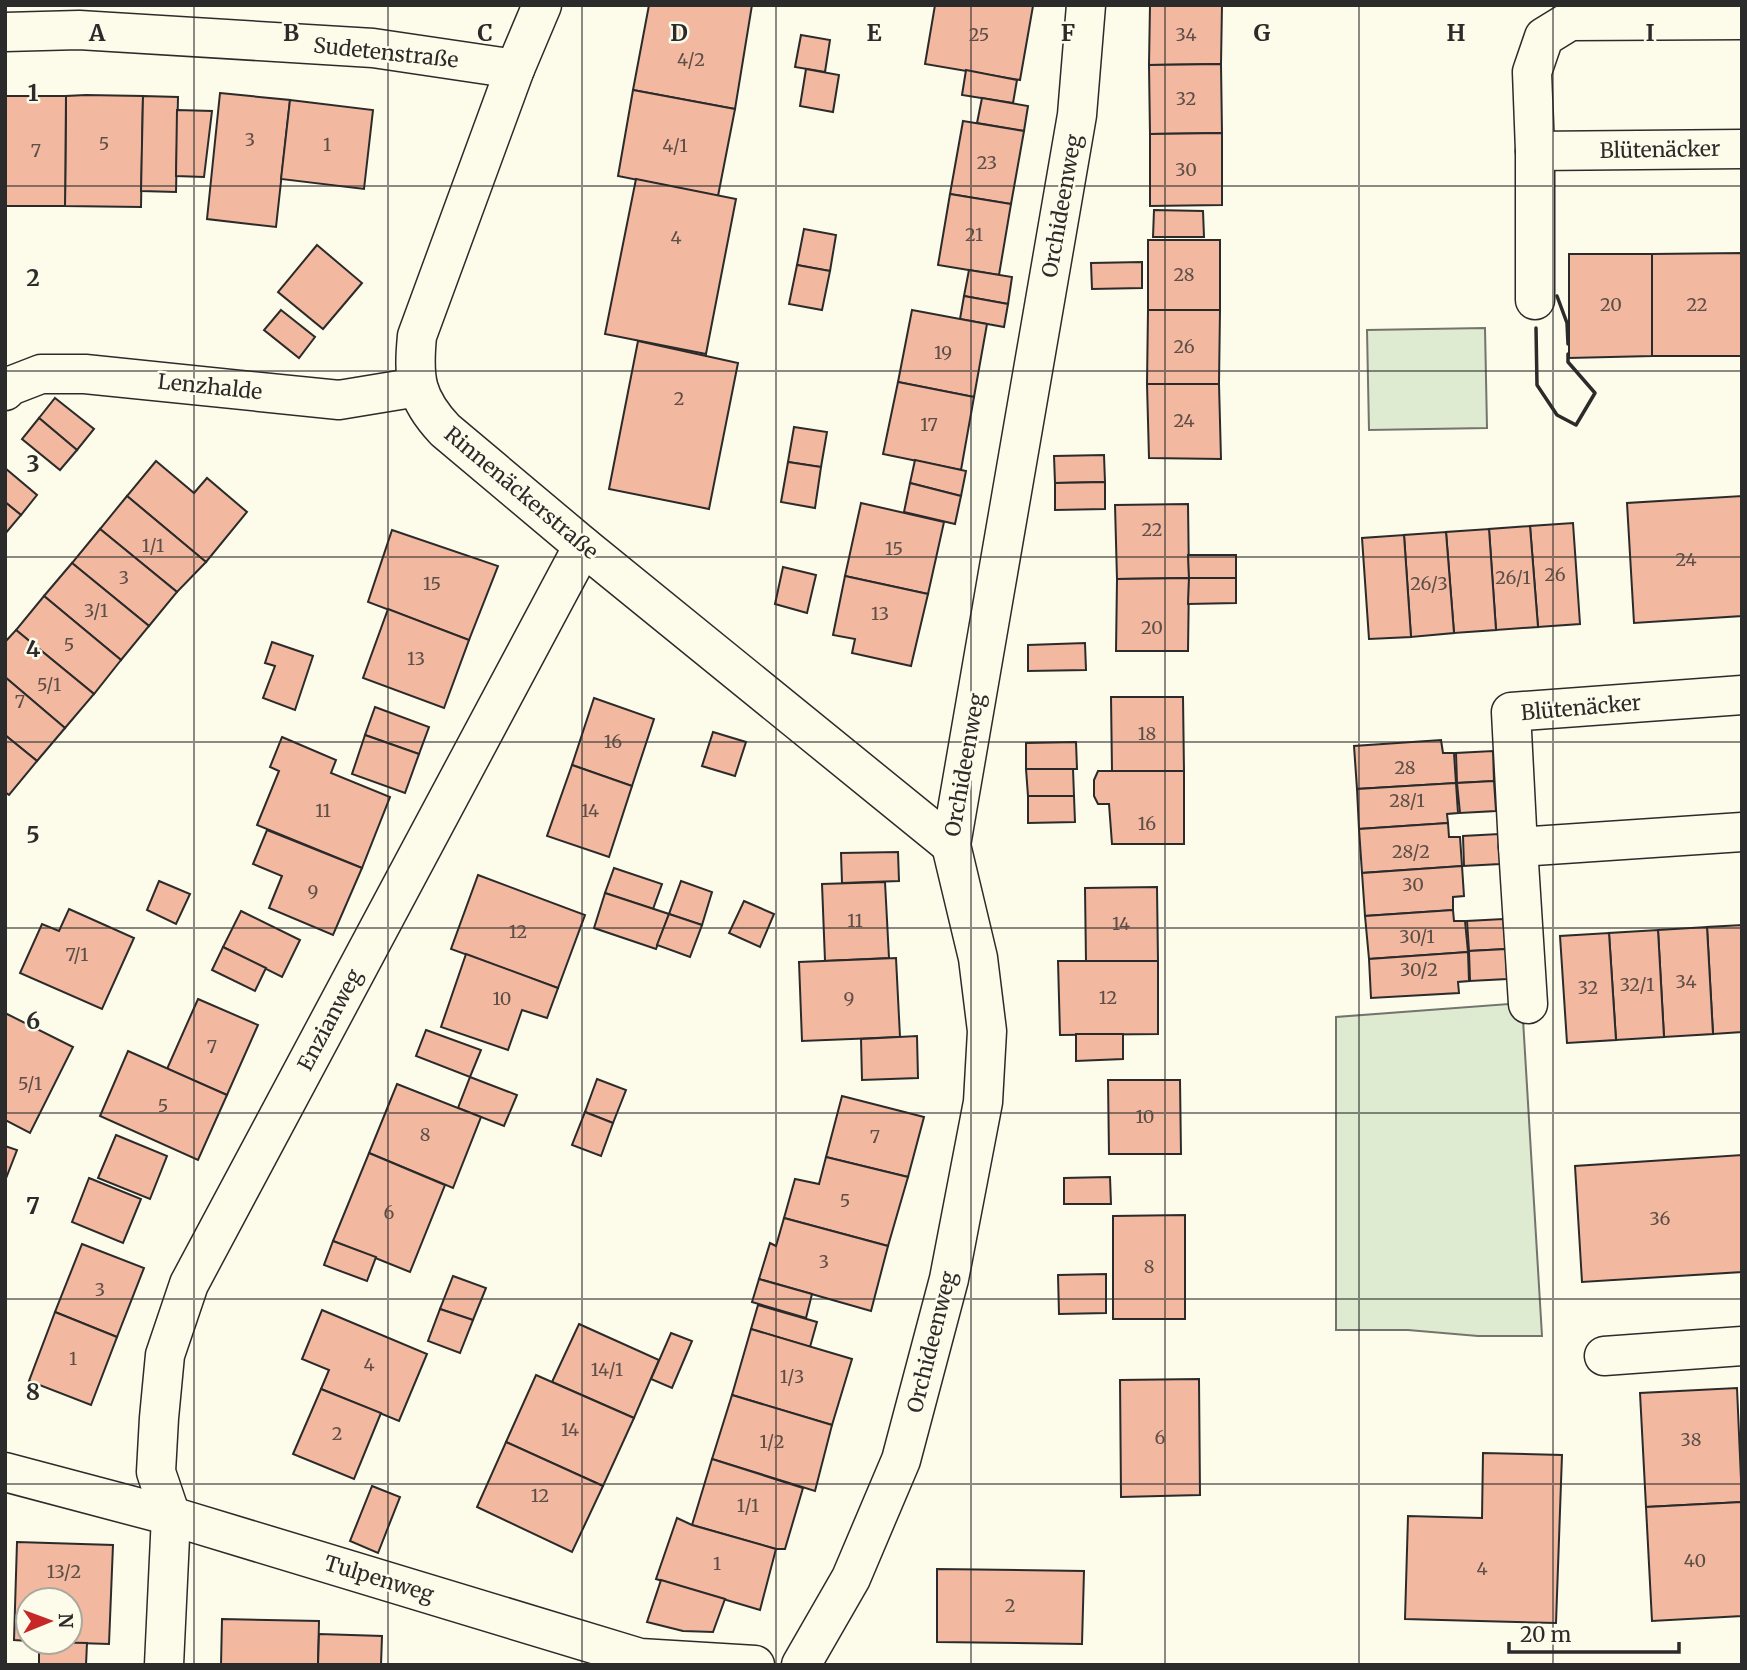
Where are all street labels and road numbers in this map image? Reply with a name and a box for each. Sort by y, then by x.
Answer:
street label: Sudetenstraße [312,31,460,74]
street label: Orchideenweg [1036,132,1087,280]
street label: Blütenäcker [1599,135,1721,164]
street label: Lenzhalde [156,368,264,405]
street label: Rinnenäckerstraße [439,420,604,565]
street label: Blütenäcker [1520,689,1642,726]
street label: Orchideenweg [939,691,990,839]
street label: Enzianweg [291,964,368,1075]
street label: Orchideenweg [901,1268,962,1415]
street label: Tulpenweg [321,1549,438,1608]

